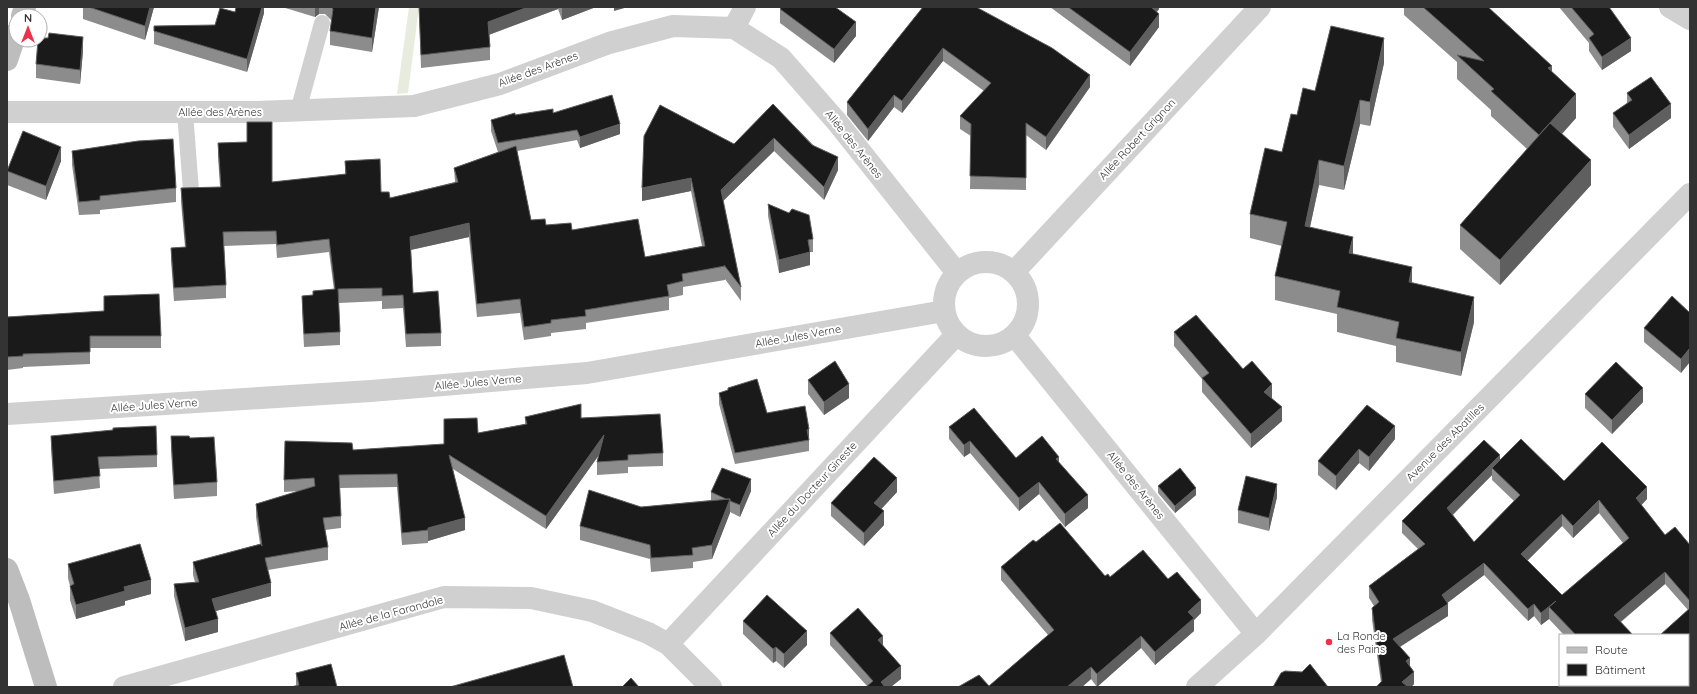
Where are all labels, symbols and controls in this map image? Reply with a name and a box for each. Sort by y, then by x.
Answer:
north arrow [8,8,48,48]
text: N [24,11,32,25]
street label: Allée des Arènes [496,48,580,90]
street label: Allée Robert Grignon [1096,96,1178,182]
street label: Allée des Arènes [178,105,262,119]
street label: Allée des Arènes [822,107,886,181]
street label: Allée Jules Verne [754,322,842,350]
street label: Allée Jules Verne [434,371,522,393]
street label: Allée Jules Verne [110,395,198,415]
street label: Avenue des Abatilles [1403,400,1487,484]
street label: Allée du Docteur Gineste [764,439,860,539]
street label: Allée des Arènes [1104,448,1168,522]
street label: Allée de la Farandole [337,592,445,634]
place label: La Ronde des Pains [1337,629,1386,656]
legend [1559,634,1689,686]
marker: La Ronde des Pains [1324,637,1334,647]
text: Route [1595,642,1628,657]
text: Bâtiment [1595,662,1645,677]

